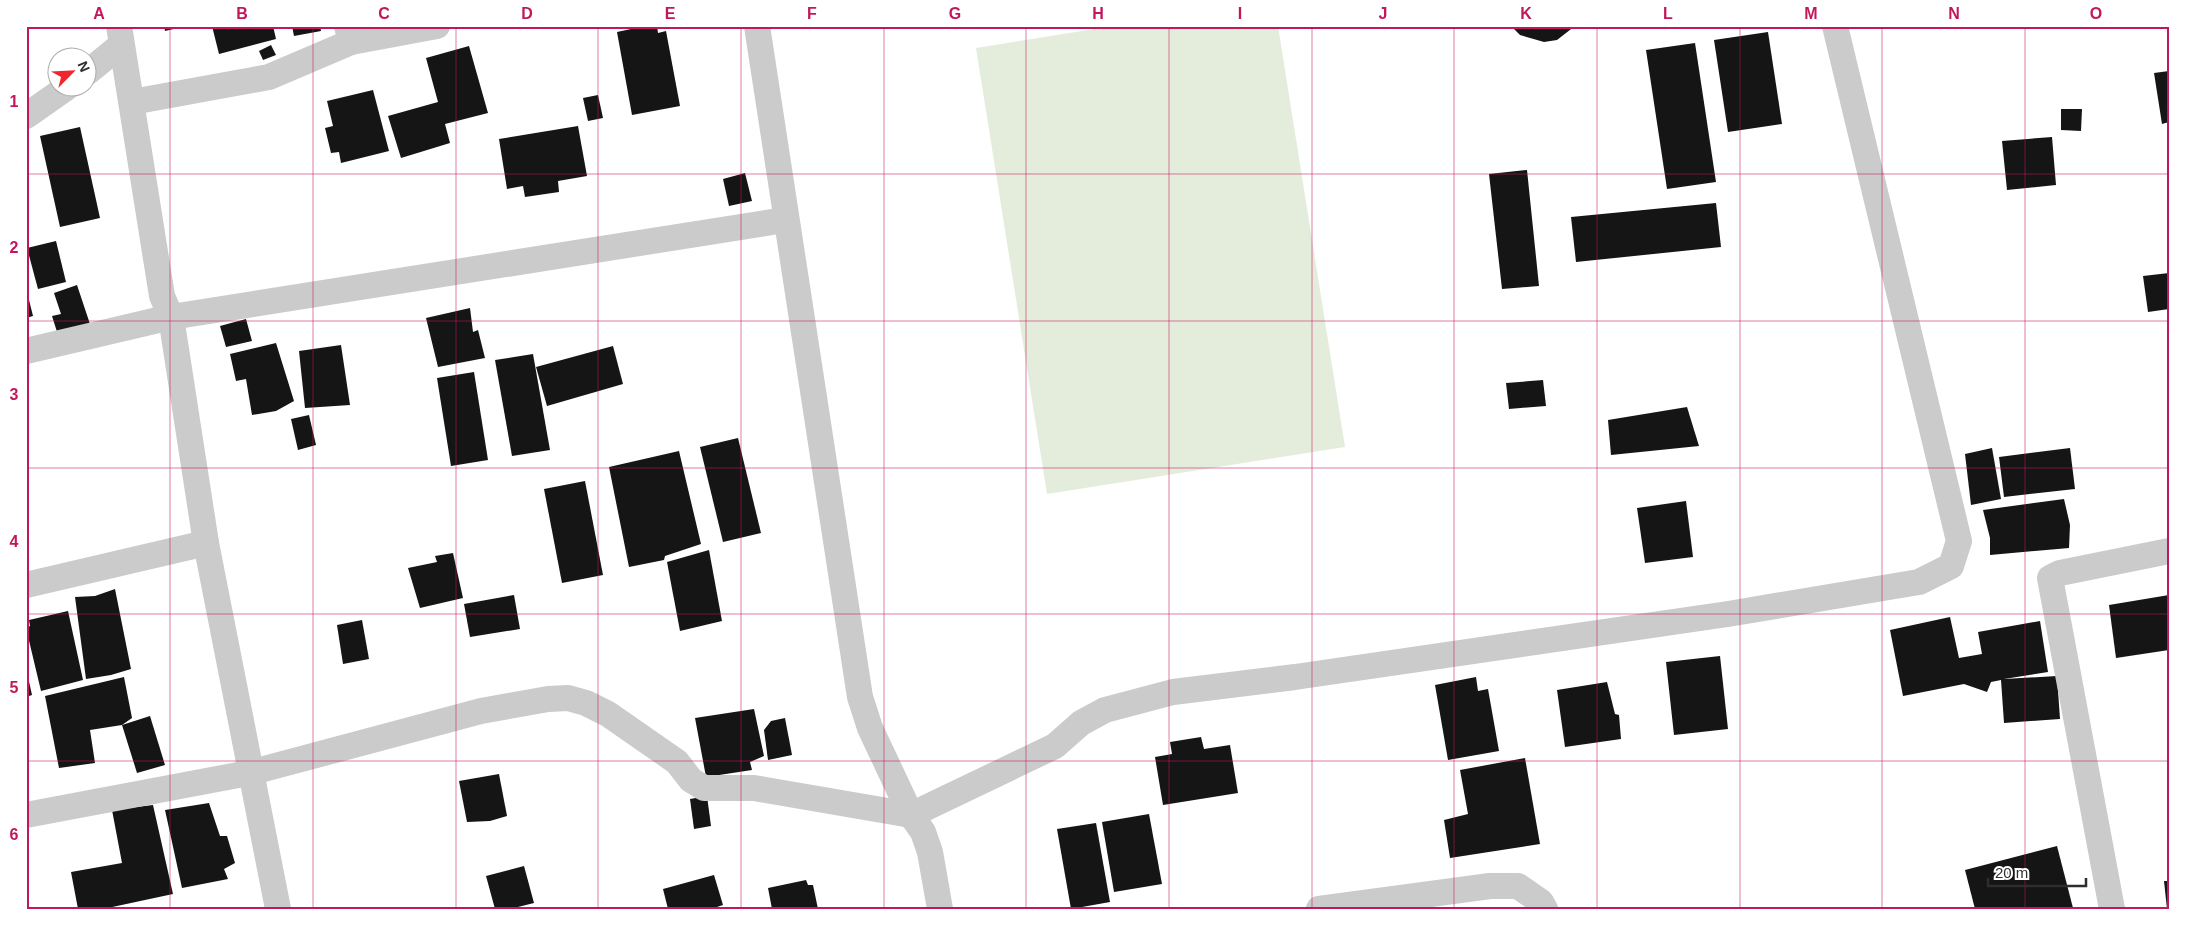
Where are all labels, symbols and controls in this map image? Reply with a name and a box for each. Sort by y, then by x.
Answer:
text: A [93,5,105,22]
text: B [236,5,248,22]
text: C [378,5,390,22]
text: D [521,5,533,22]
text: E [665,5,676,22]
text: F [807,5,817,22]
text: G [949,5,961,22]
text: H [1092,5,1104,22]
text: I [1238,5,1242,22]
text: J [1379,5,1387,22]
text: K [1520,5,1532,22]
text: L [1663,5,1673,22]
text: M [1804,5,1818,22]
text: N [1948,5,1960,22]
text: O [2090,5,2102,22]
north arrow [48,48,98,98]
text: N [75,59,93,75]
text: 1 [10,93,19,110]
text: 2 [10,239,19,256]
text: 3 [10,386,19,403]
text: 4 [10,533,19,550]
text: 5 [10,679,19,696]
text: 6 [10,826,19,843]
scale bar [1988,855,2085,887]
text: 20 m [1995,864,2028,881]

